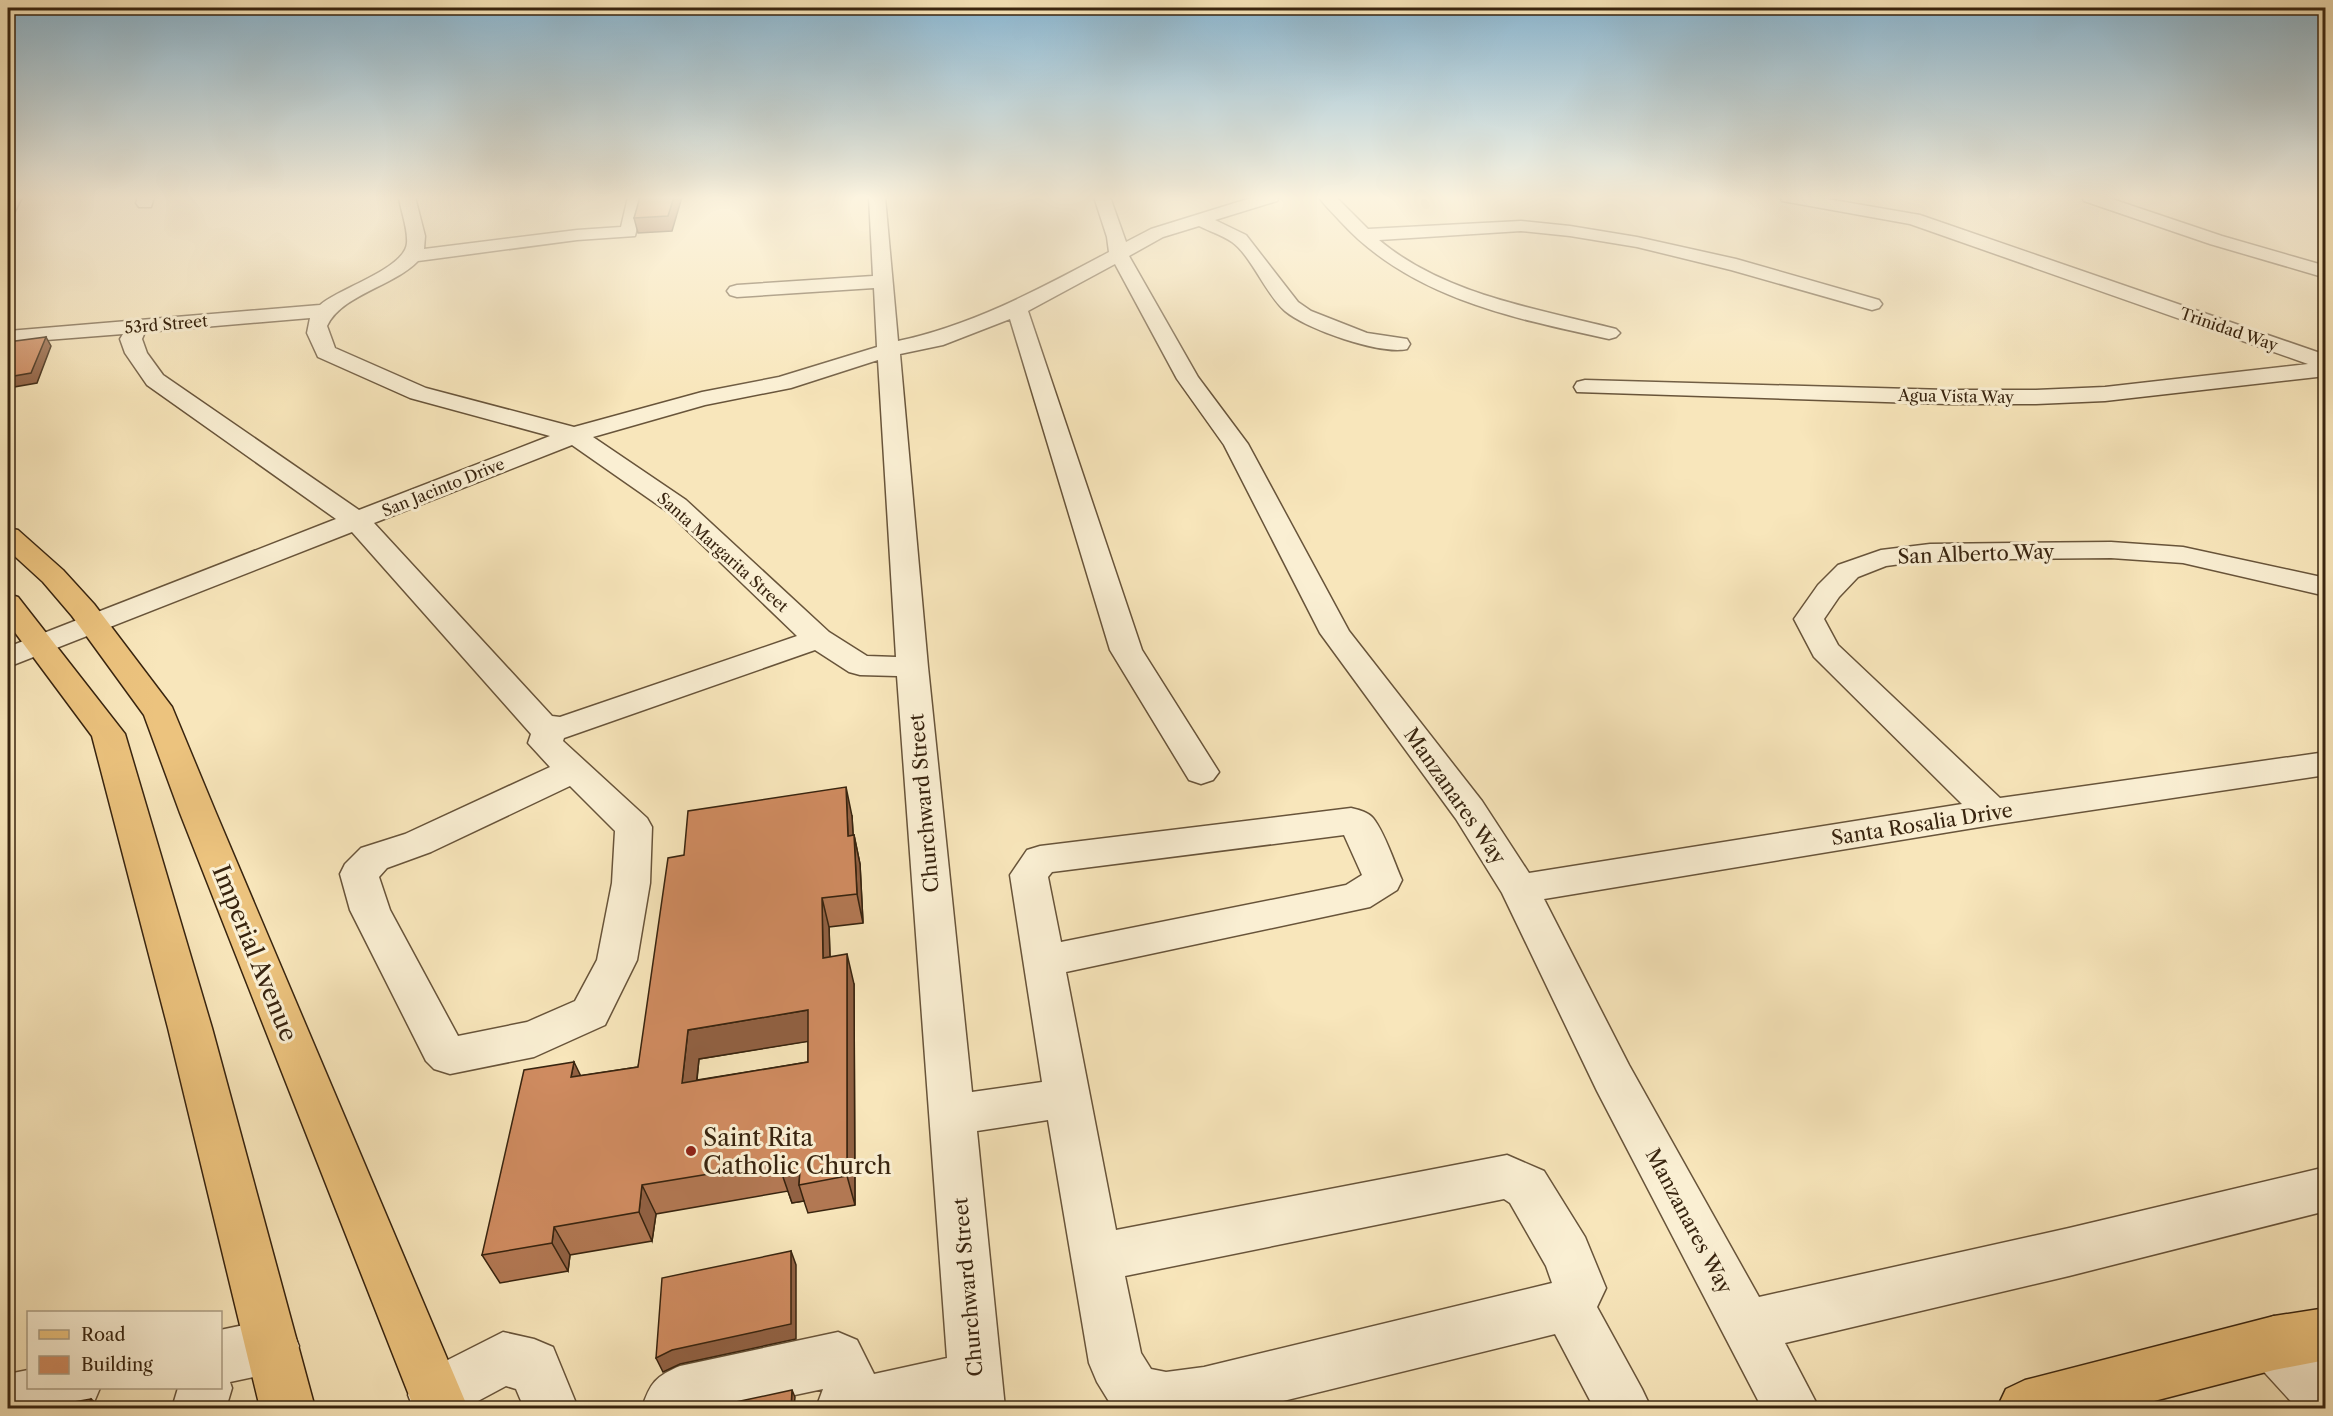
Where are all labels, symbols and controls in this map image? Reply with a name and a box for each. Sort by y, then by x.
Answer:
street label: Trinidad Way [2177,303,2282,355]
street label: 53rd Street [124,310,209,338]
street label: Agua Vista Way [1897,385,2015,407]
street label: San Jacinto Drive [379,453,507,521]
street label: Santa Margarita Street [653,488,793,616]
street label: San Alberto Way [1897,539,2056,569]
street label: Churchward Street [904,712,944,894]
street label: Manzanares Way [1399,723,1511,870]
street label: Santa Rosalia Drive [1830,798,2014,850]
street label: Imperial Avenue [206,861,304,1045]
place label: Saint Rita Catholic Church [703,1123,892,1180]
marker: Saint Rita Catholic Church [684,1144,698,1158]
street label: Manzanares Way [1641,1144,1738,1298]
street label: Churchward Street [948,1196,988,1378]
legend [27,1311,222,1389]
text: Road [81,1324,126,1346]
text: Building [81,1354,153,1376]

